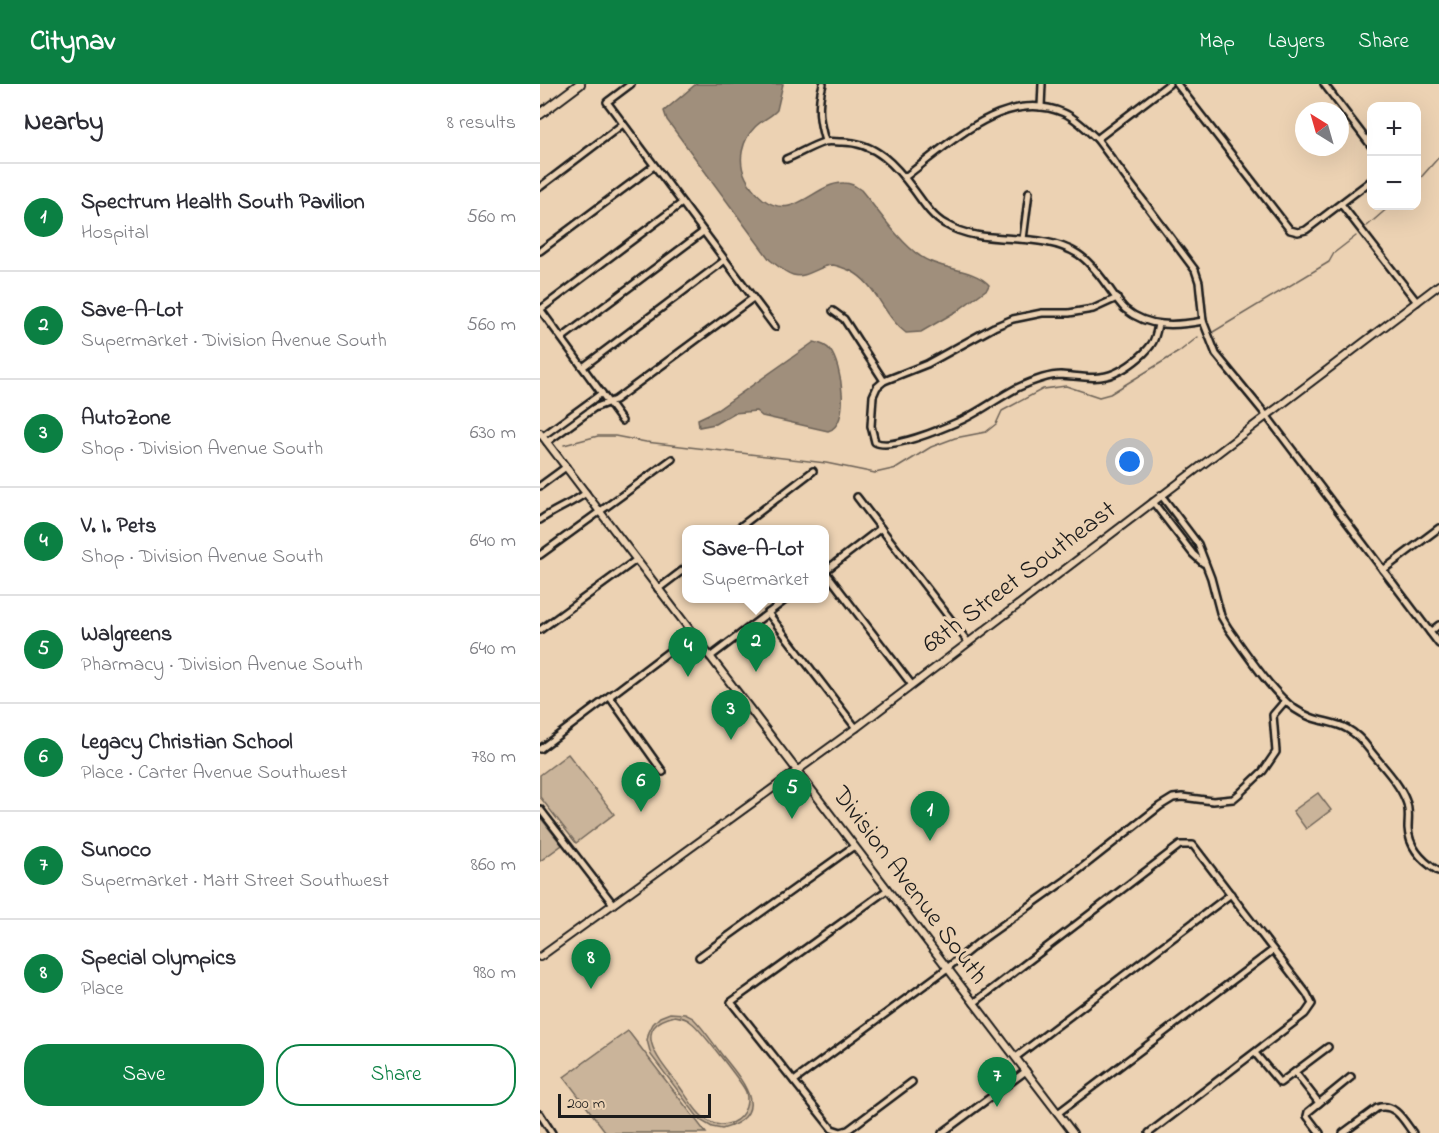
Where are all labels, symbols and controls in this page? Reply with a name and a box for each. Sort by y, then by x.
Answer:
text: Citynav [30,22,115,63]
text: Map [1199,27,1235,57]
text: Layers [1268,27,1325,57]
text: Share [1358,27,1409,57]
north arrow [1295,102,1349,156]
map controls [1367,102,1421,210]
button: + [1367,102,1421,156]
text: Nearby [24,104,103,142]
text: 8 results [447,109,516,138]
button: − [1367,156,1421,210]
text: Spectrum Health South Pavilion [81,187,365,219]
text: 1 [40,203,47,232]
text: 560 m [467,203,516,232]
text: Hospital [81,219,149,248]
text: Save-A-Lot [81,295,183,327]
text: 2 [39,311,48,340]
text: 560 m [467,311,516,340]
text: Supermarket · Division Avenue South [81,327,387,356]
text: AutoZone [81,403,171,435]
text: 3 [39,419,48,448]
text: 630 m [470,419,516,448]
text: Shop · Division Avenue South [81,435,323,464]
your location [1115,447,1144,476]
street label: 68th Street Southeast [915,492,1125,664]
text: V. I. Pets [81,511,156,543]
popup [682,525,829,603]
text: 4 [39,527,48,556]
text: 640 m [470,527,516,556]
text: Save-A-Lot [702,534,804,566]
text: Shop · Division Avenue South [81,543,323,572]
text: Supermarket [702,566,809,595]
text: Walgreens [81,619,172,651]
pin: 2 [736,622,776,672]
pin: 4 [668,628,708,677]
text: 5 [38,635,49,664]
text: 640 m [470,635,516,664]
text: Pharmacy · Division Avenue South [81,651,363,680]
pin: 3 [712,690,750,740]
text: Legacy Christian School [81,727,293,759]
text: 6 [39,743,48,772]
text: 780 m [471,743,516,772]
text: Place · Carter Avenue Southwest [81,759,347,788]
pin: 6 [622,762,660,812]
pin: 5 [772,770,812,819]
street label: Division Avenue South [821,778,996,993]
pin: 1 [910,792,950,841]
text: Sunoco [81,835,151,867]
text: 7 [39,851,48,880]
text: 860 m [471,851,516,880]
text: Supermarket · Matt Street Southwest [81,867,389,896]
pin: 8 [572,940,610,989]
text: Special Olympics [81,943,236,975]
text: 8 [40,959,47,988]
text: 980 m [473,959,516,988]
text: Place [81,975,123,1004]
button: Save [24,1044,264,1106]
button: Share [276,1044,516,1106]
pin: 7 [978,1058,1016,1107]
scale bar [558,1091,711,1118]
text: 200 m [567,1092,605,1116]

